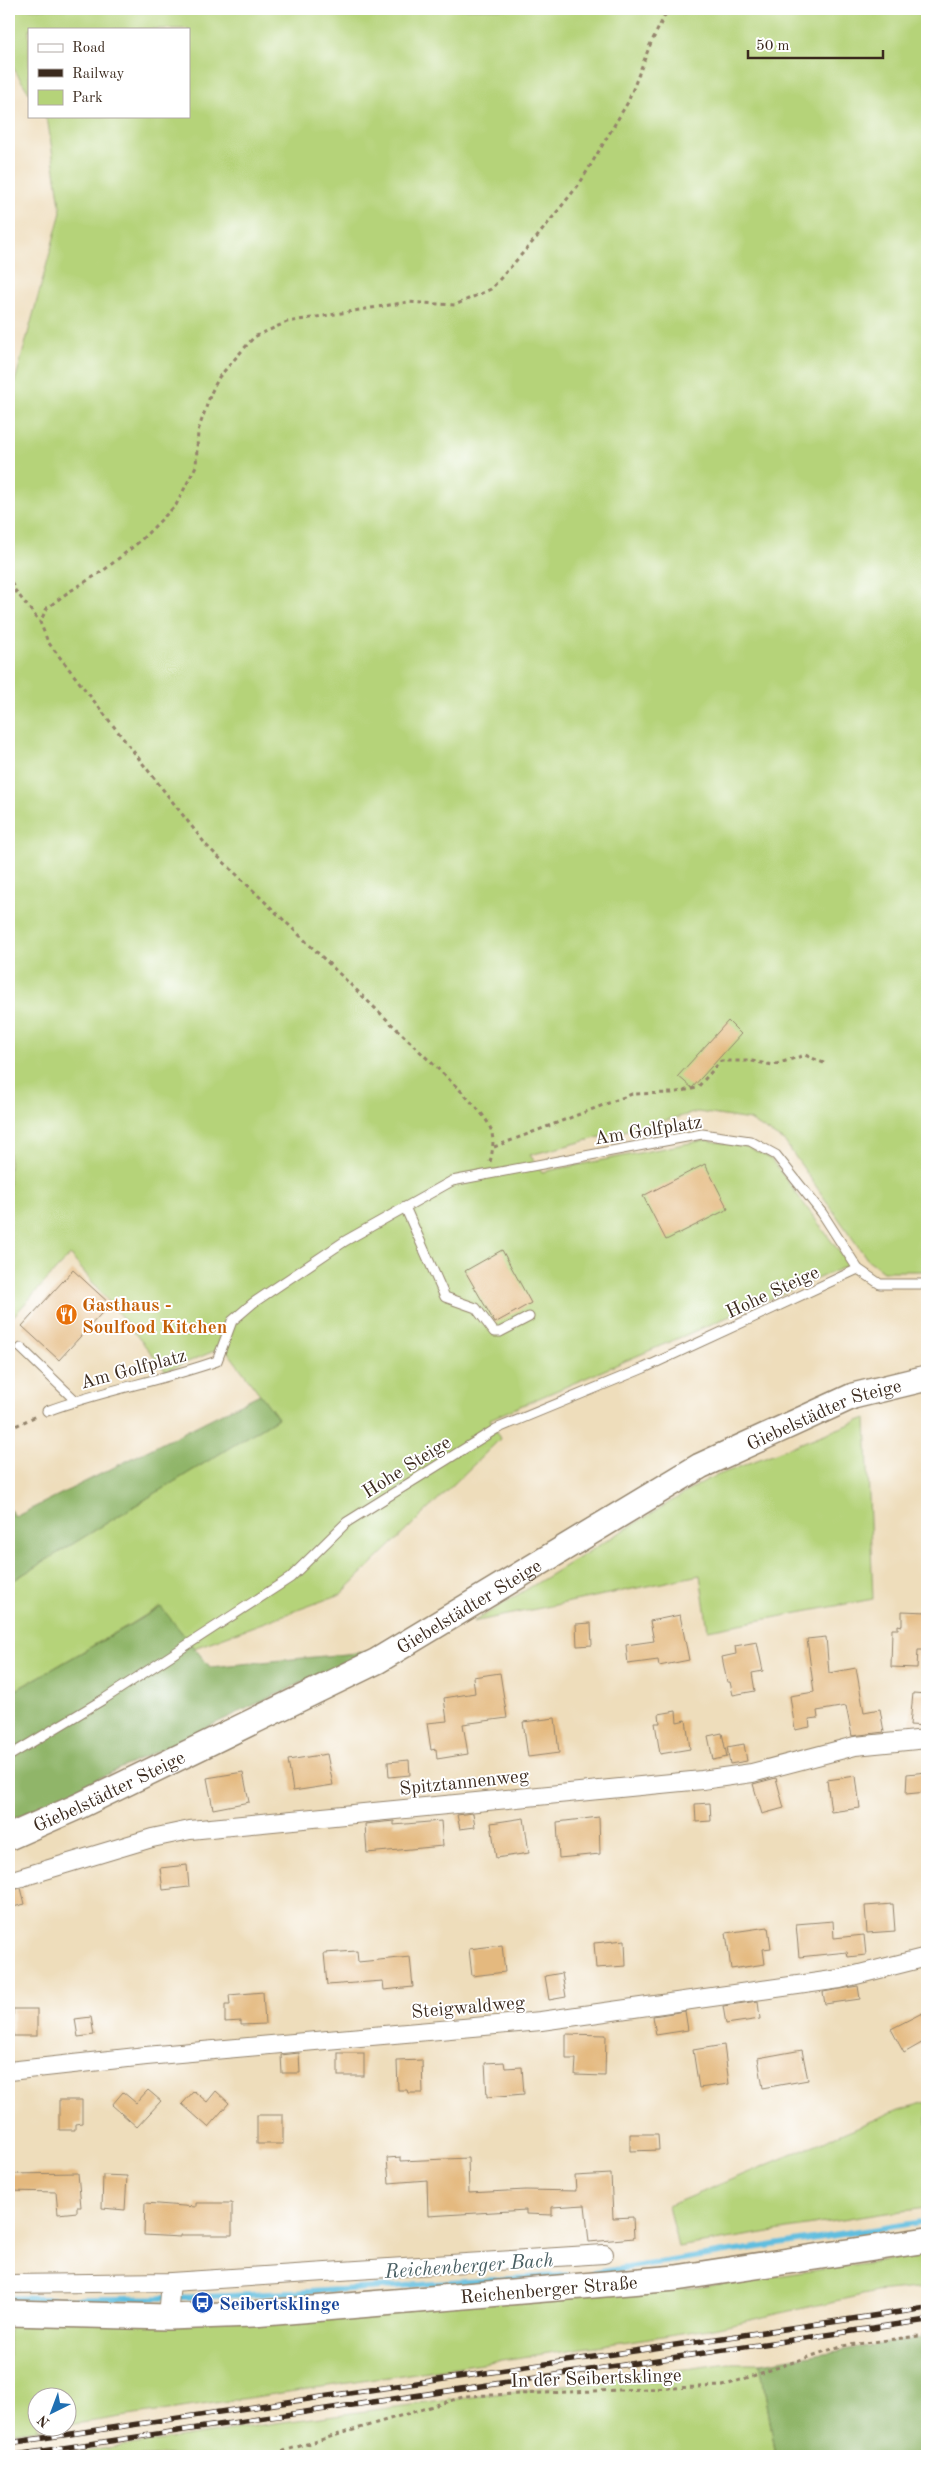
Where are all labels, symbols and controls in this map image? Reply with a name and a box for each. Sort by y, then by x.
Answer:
legend [28,28,190,118]
scale bar [748,28,884,60]
text: 50 m [756,39,790,54]
text: Road [72,41,106,56]
text: Railway [72,67,125,82]
text: Park [72,91,103,106]
street label: Am Golfplatz [593,1114,704,1149]
street label: Hohe Steige [724,1264,822,1323]
place label: Gasthaus - Soulfood Kitchen [82,1297,227,1338]
restaurant icon: Gasthaus - Soulfood Kitchen [54,1303,78,1327]
street label: Am Golfplatz [79,1347,189,1394]
street label: Giebelstädter Steige [744,1378,904,1455]
street label: Hohe Steige [360,1434,455,1503]
street label: Giebelstädter Steige [394,1557,546,1659]
street label: Giebelstädter Steige [31,1749,189,1837]
street label: Spitztannenweg [399,1767,531,1800]
street label: Steigwaldweg [411,1994,527,2023]
water label: Reichenberger Bach [383,2251,554,2283]
street label: Reichenberger Straße [460,2274,639,2308]
bus stop icon: Seibertsklinge [191,2291,215,2315]
place label: Seibertsklinge [219,2296,340,2315]
street label: In der Seibertsklinge [510,2367,682,2392]
north arrow [28,2388,78,2438]
text: N [35,2412,53,2430]

